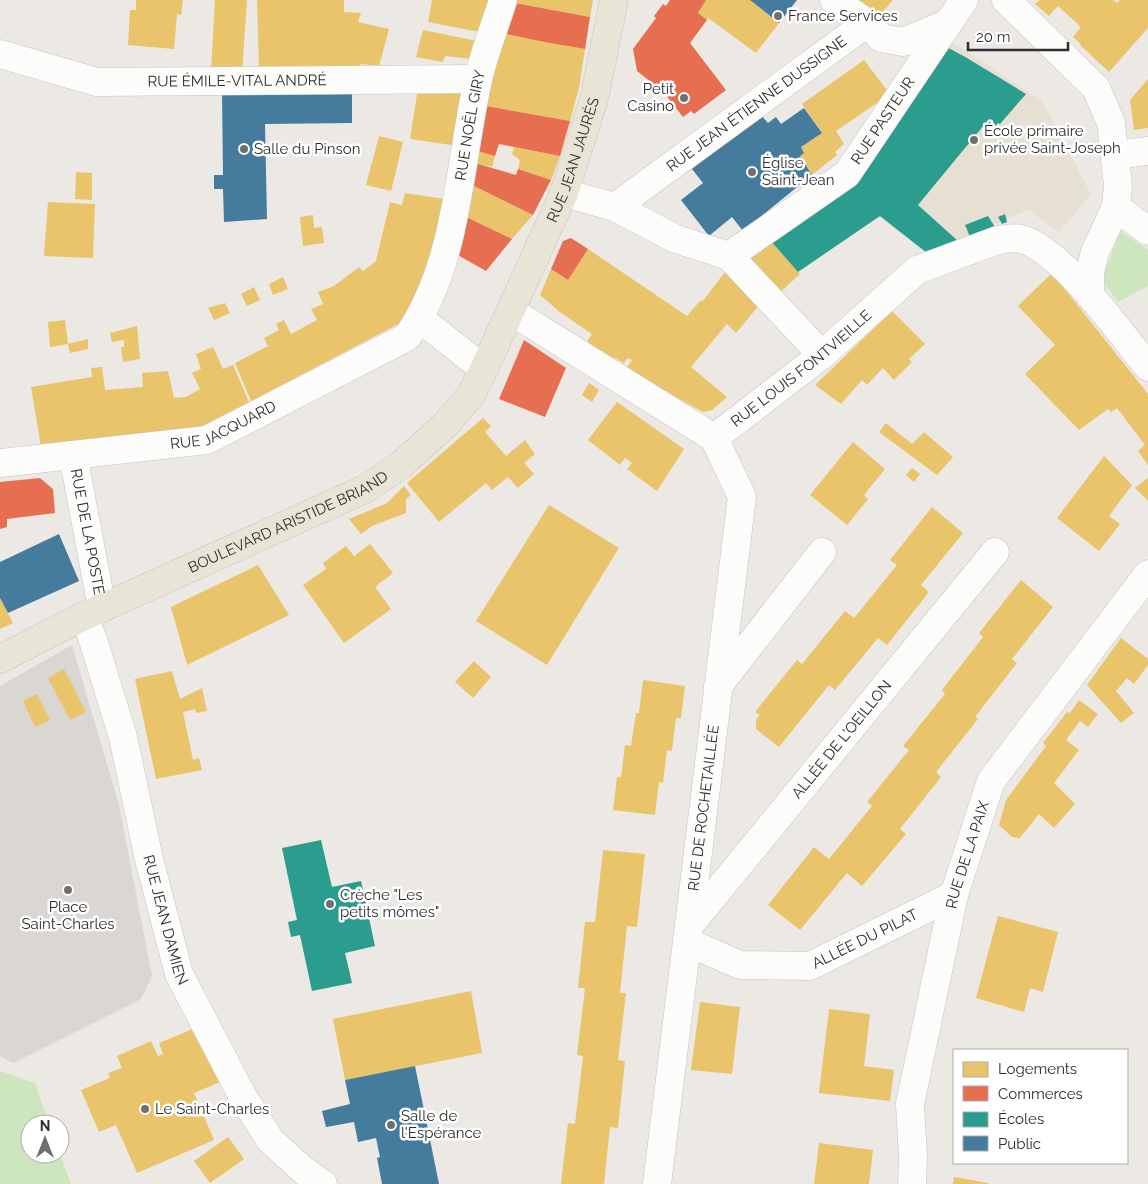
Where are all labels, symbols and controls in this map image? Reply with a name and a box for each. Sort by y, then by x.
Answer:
place label: France Services [788,7,898,25]
marker: France Services [772,10,784,22]
scale bar [968,20,1068,52]
text: 20 m [976,28,1011,46]
street label: RUE JEAN ÉTIENNE DUSSIGNE [663,32,850,175]
street label: RUE NOËL GIRY [452,68,489,182]
street label: RUE ÉMILE-VITAL ANDRÉ [147,71,327,91]
street label: RUE PASTEUR [847,73,919,168]
place label: Petit Casino [627,80,674,115]
marker: Petit Casino [678,92,690,104]
street label: RUE JEAN JAURÈS [543,95,603,225]
place label: École primaire privée Saint-Joseph [984,122,1121,157]
marker: École primaire privée Saint-Joseph [968,134,980,146]
place label: Salle du Pinson [254,140,360,158]
marker: Salle du Pinson [238,143,250,155]
place label: Église Saint-Jean [762,154,835,189]
marker: Église Saint-Jean [746,166,758,178]
street label: RUE LOUIS FONTVIEILLE [727,306,875,431]
street label: RUE JACQUARD [169,397,279,453]
street label: RUE DE LA POSTE [67,467,108,596]
street label: BOULEVARD ARISTIDE BRIAND [185,467,392,577]
street label: ALLÉE DE L'OEILLON [788,677,895,802]
street label: RUE DE ROCHETAILLÉE [684,724,723,892]
street label: RUE DE LA PAIX [942,798,993,910]
street label: RUE JEAN DAMIEN [139,853,192,988]
marker: Place Saint-Charles [62,884,74,896]
place label: Crèche "Les petits mômes" [340,886,439,921]
place label: Place Saint-Charles [21,898,115,933]
marker: Crèche "Les petits mômes" [324,898,336,910]
street label: ALLÉE DU PILAT [809,905,921,973]
legend [953,1049,1128,1164]
text: Logements [998,1060,1077,1078]
text: Commerces [998,1085,1083,1103]
place label: Le Saint-Charles [155,1100,269,1118]
marker: Le Saint-Charles [139,1103,151,1115]
place label: Salle de l'Espérance [401,1107,482,1142]
text: Écoles [998,1110,1044,1128]
north arrow [20,1114,70,1164]
text: N [40,1118,50,1134]
marker: Salle de l'Espérance [385,1119,397,1131]
text: Public [998,1135,1041,1153]

